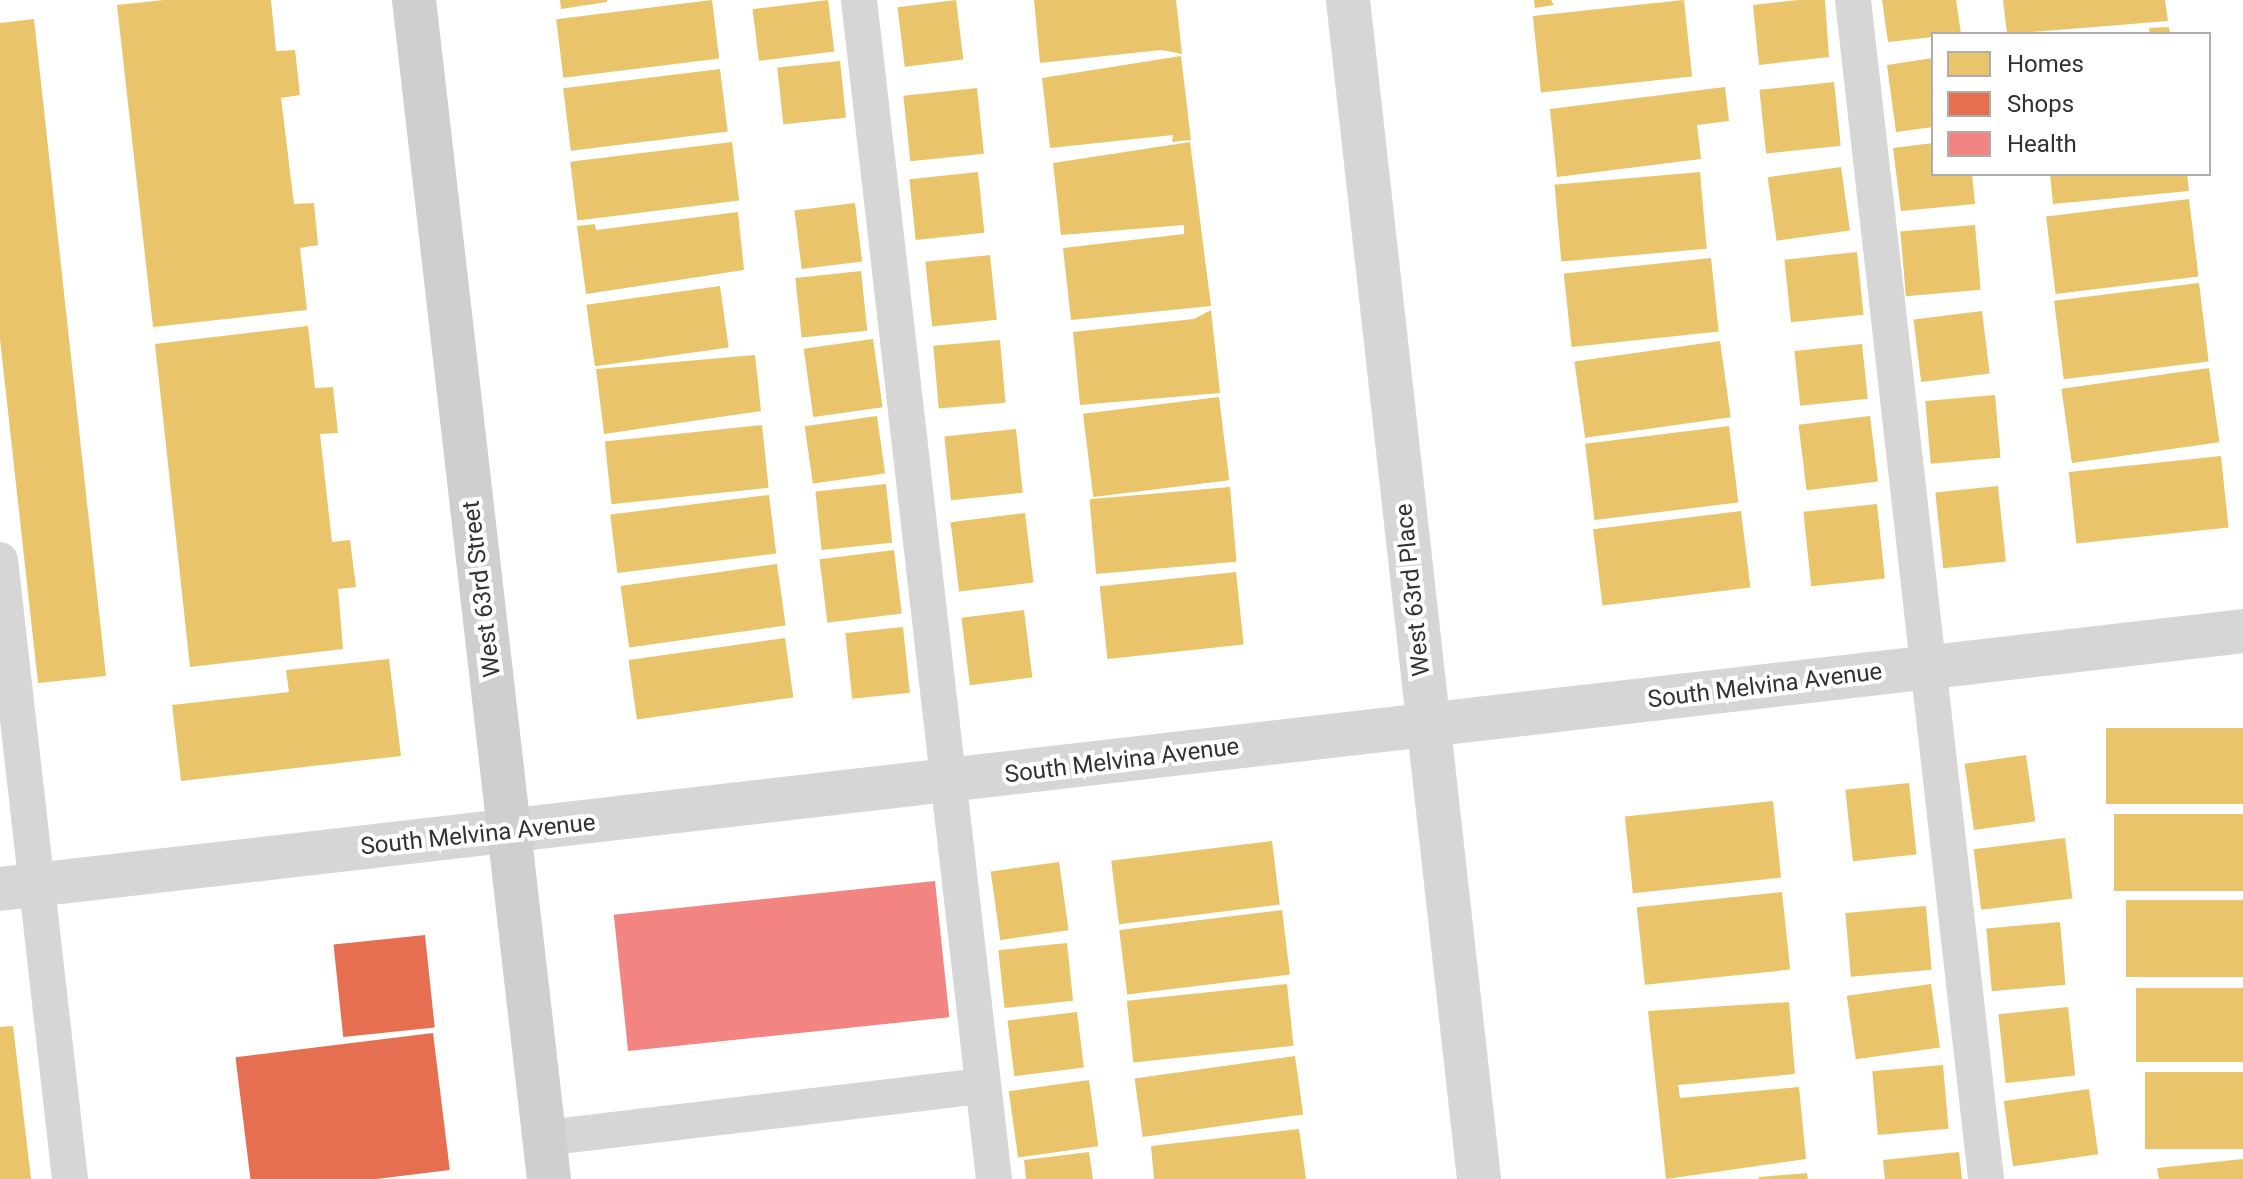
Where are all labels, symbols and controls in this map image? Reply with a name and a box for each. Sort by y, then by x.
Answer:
legend [1931,32,2211,176]
text: Homes [2007,50,2084,78]
text: Shops [2007,90,2074,118]
text: Health [2007,130,2077,158]
street label: West 63rd Street [457,499,507,679]
street label: West 63rd Place [1390,502,1436,678]
street label: South Melvina Avenue [1646,657,1884,715]
street label: South Melvina Avenue [1003,732,1241,790]
street label: South Melvina Avenue [359,808,597,862]

